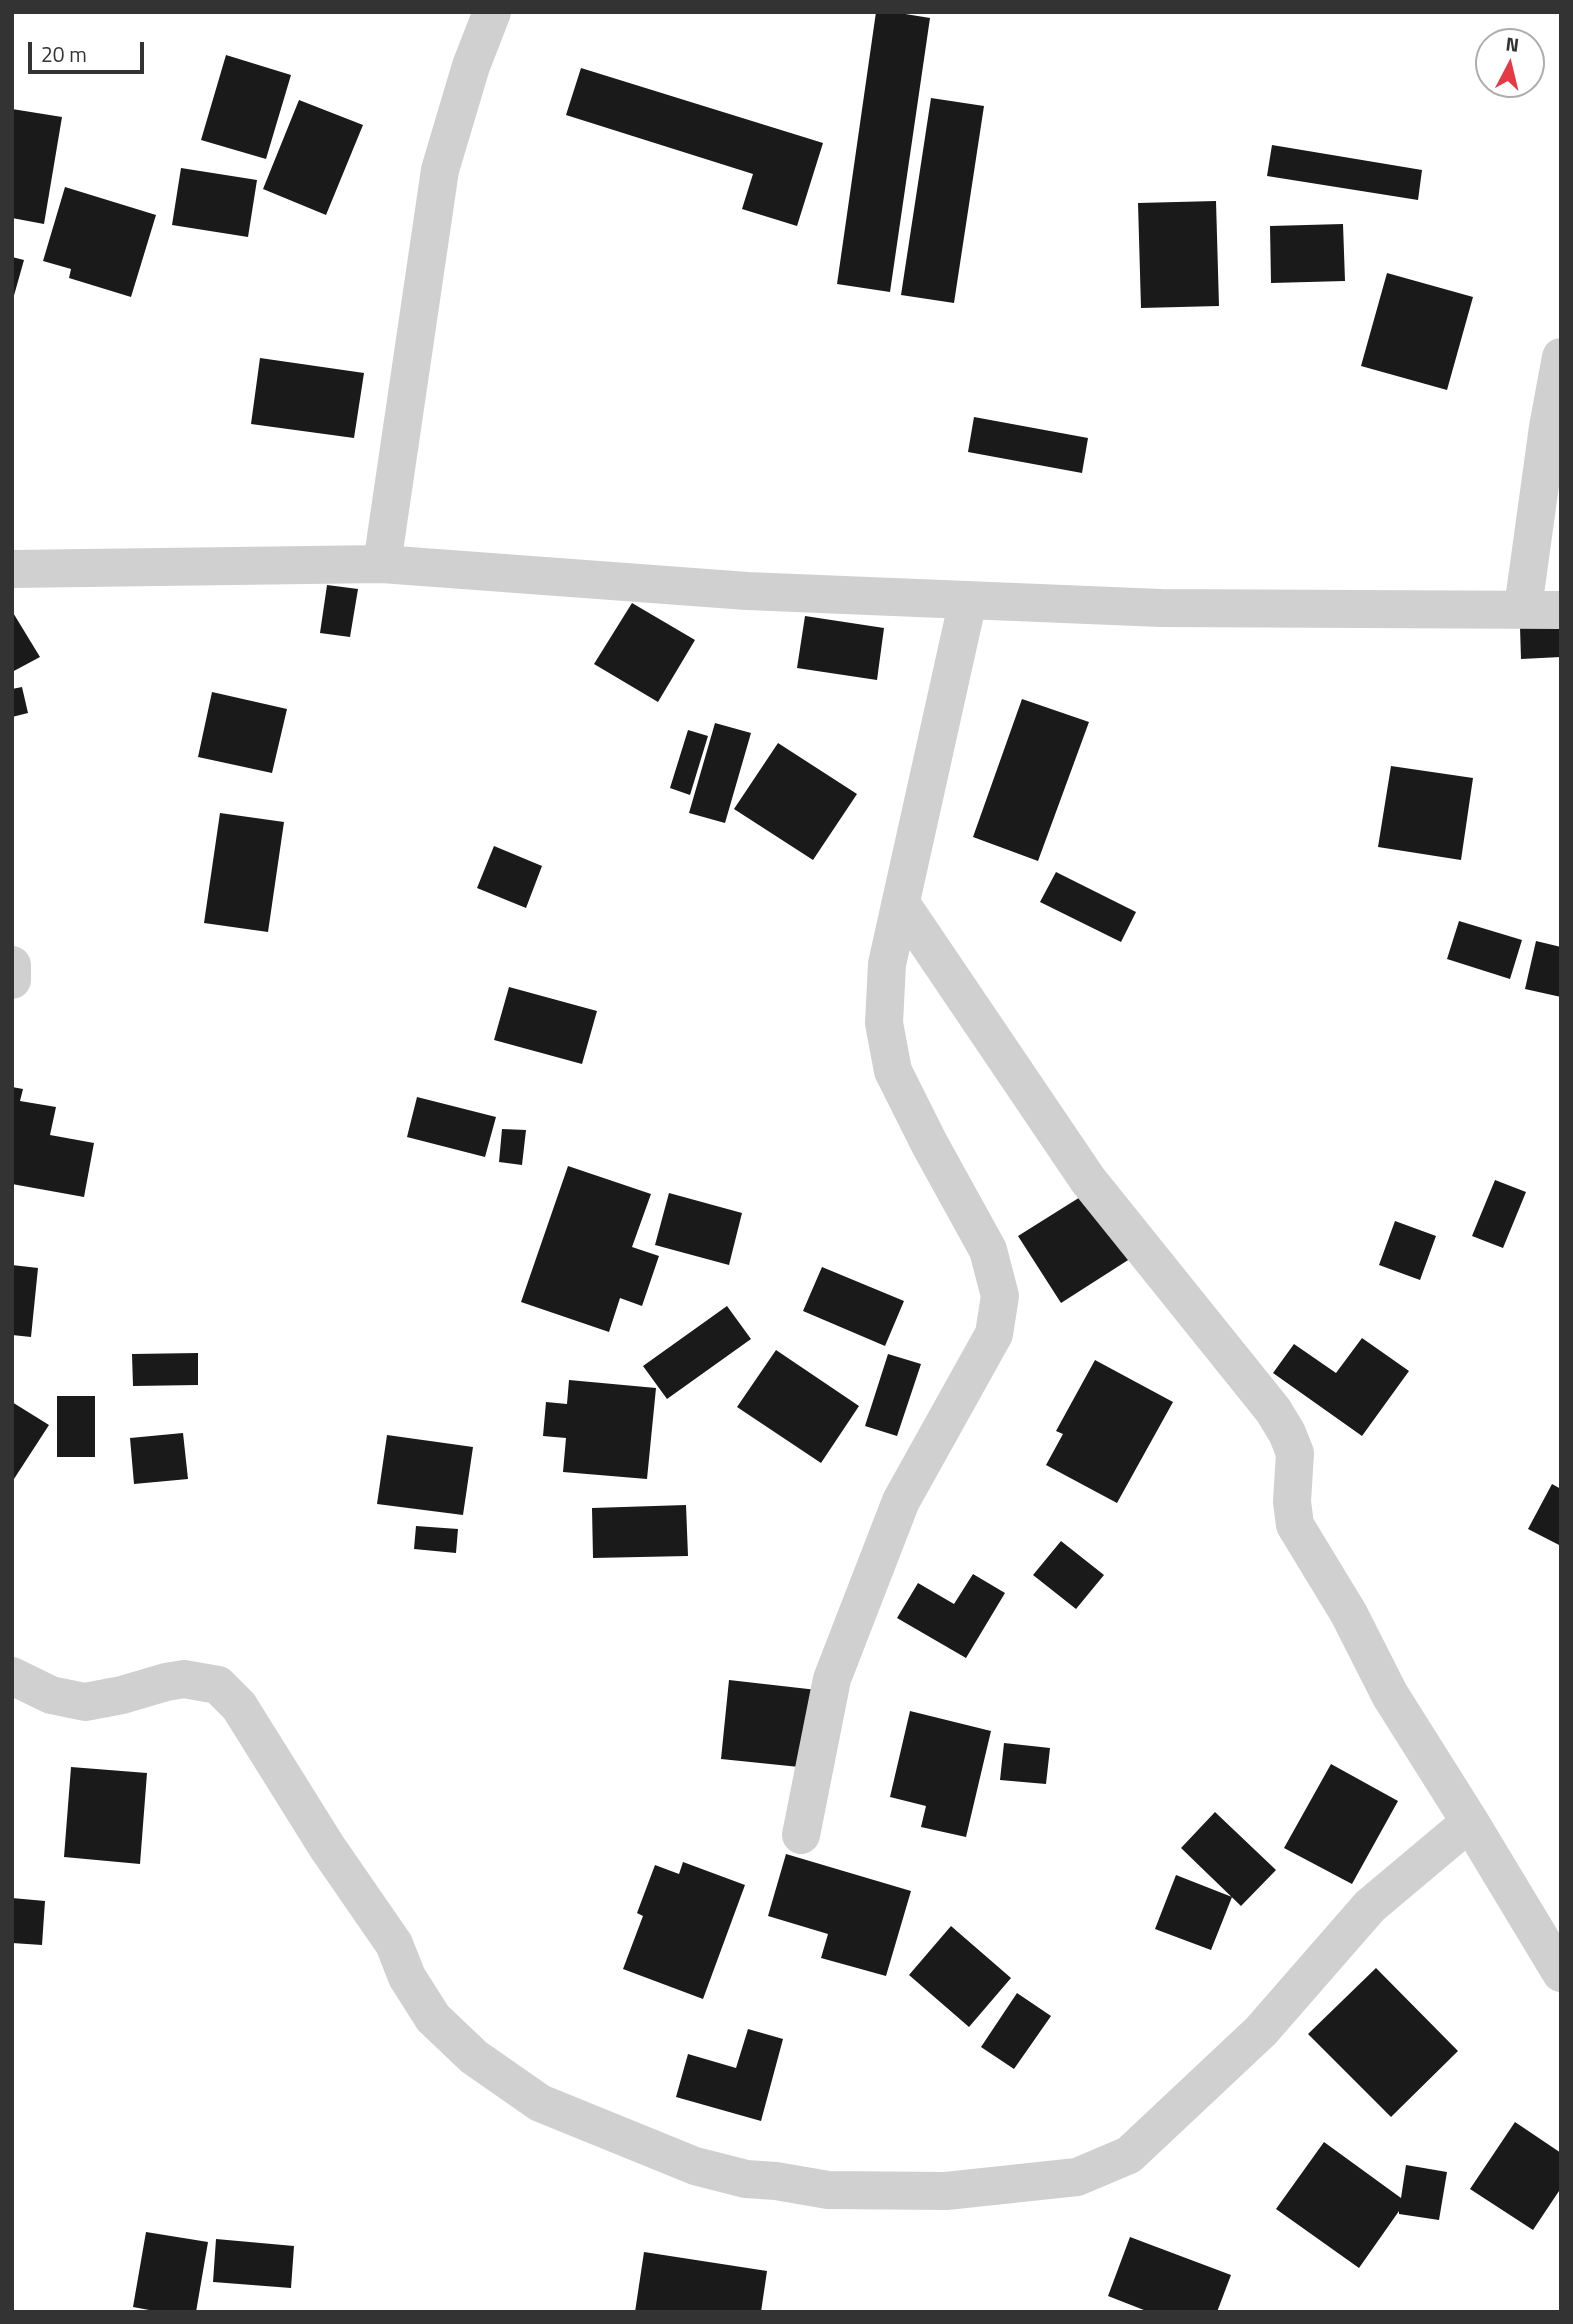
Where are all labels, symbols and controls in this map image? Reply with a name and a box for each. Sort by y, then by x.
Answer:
scale bar [32,28,147,72]
north arrow [1475,28,1545,98]
text: N [1504,28,1521,59]
text: 20 m [41,38,87,70]

